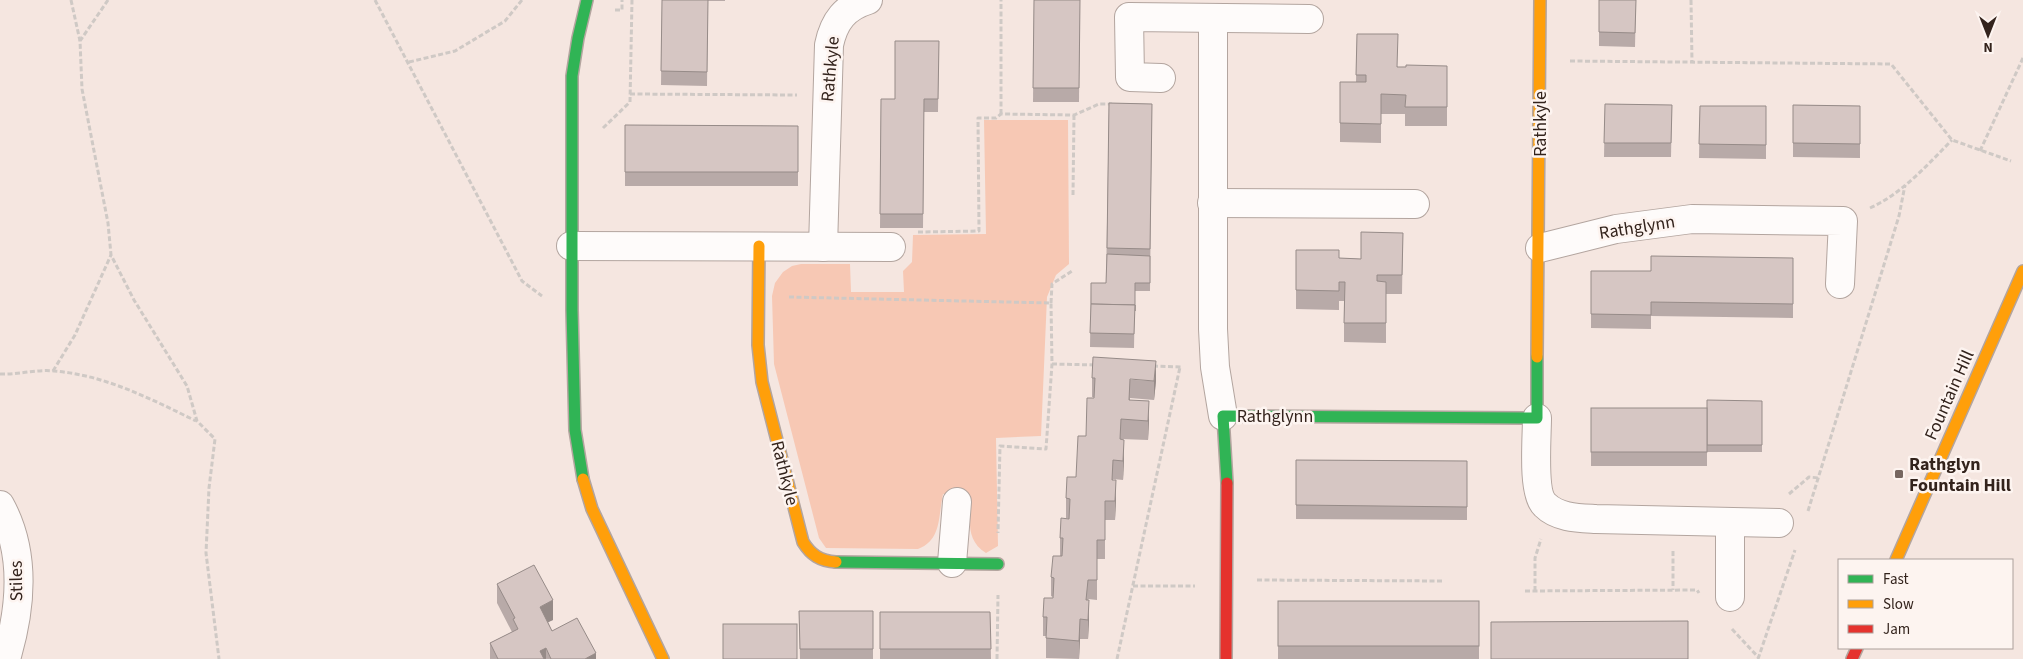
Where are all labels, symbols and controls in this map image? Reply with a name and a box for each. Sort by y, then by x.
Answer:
north arrow [1963,10,2013,60]
street label: Rathkyle [815,35,846,103]
text: N [1983,37,1993,57]
street label: Rathkyle [1528,91,1553,157]
street label: Rathglynn [1597,209,1677,246]
street label: Fountain Hill [1919,346,1980,444]
street label: Rathglynn [1237,404,1313,429]
street label: Rathkyle [764,438,805,508]
place label: Rathglyn Fountain Hill [1909,452,2011,498]
marker: Rathglyn Fountain Hill [1893,468,1905,480]
legend [1838,559,2013,649]
street label: Stiles [4,560,29,602]
text: Fast [1883,569,1909,590]
text: Slow [1883,594,1914,615]
text: Jam [1883,619,1910,640]

